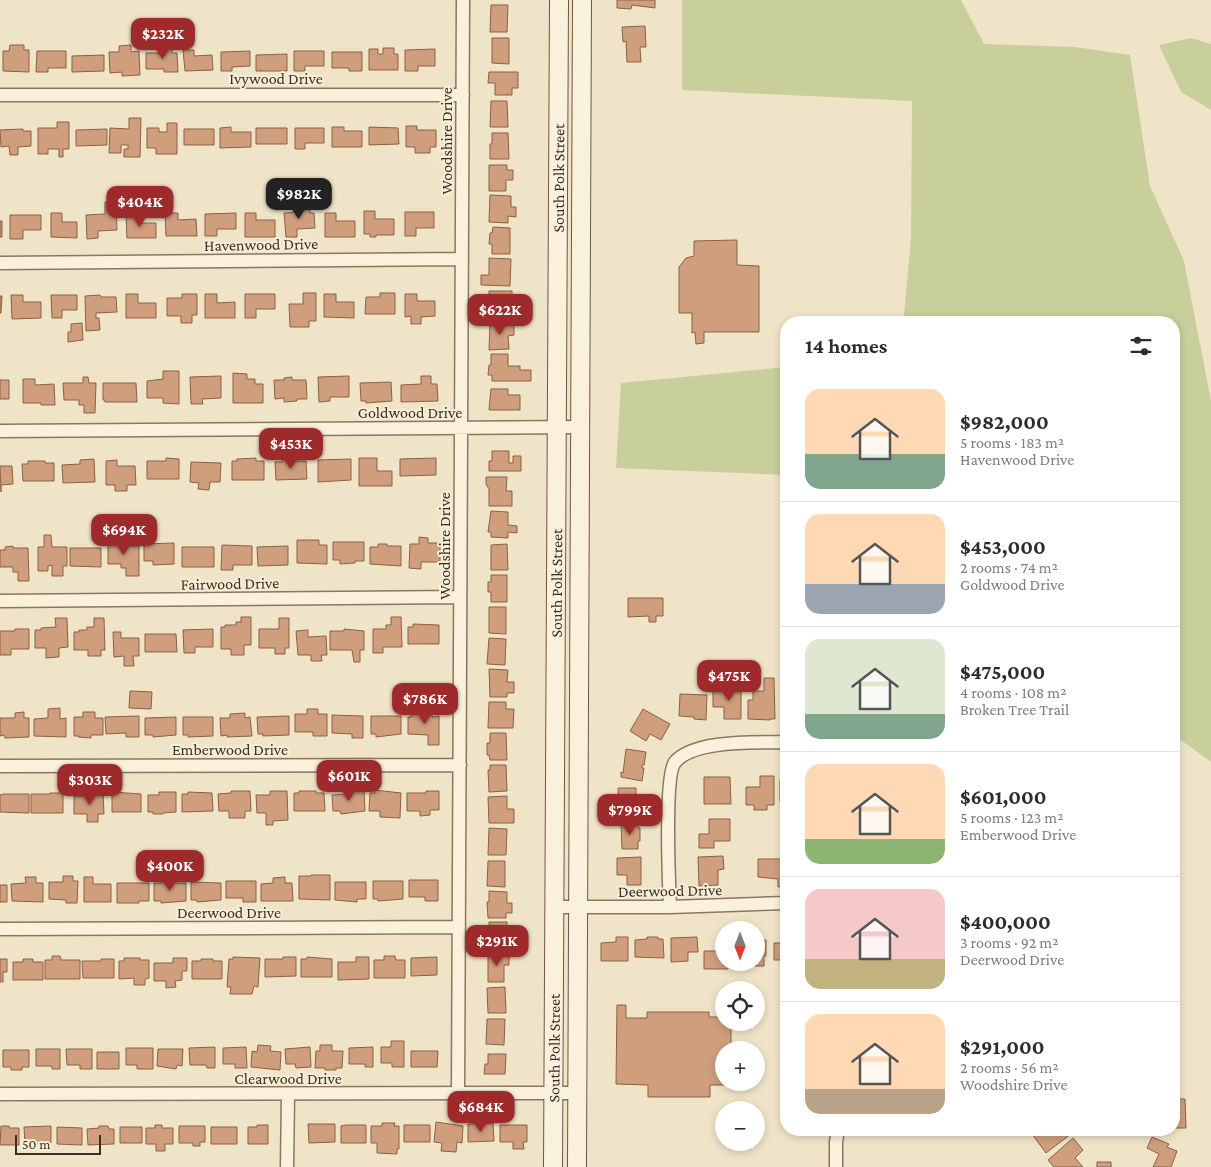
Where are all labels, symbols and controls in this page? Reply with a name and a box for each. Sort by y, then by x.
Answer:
pin: $232K [128,18,198,60]
text: $232K [142,25,184,42]
street label: Ivywood Drive [229,70,323,88]
street label: Woodshire Drive [438,87,455,195]
street label: South Polk Street [550,123,567,232]
pin: $982K [264,178,334,220]
text: $982K [277,185,321,202]
pin: $404K [105,186,175,228]
text: $404K [117,193,163,210]
street label: Havenwood Drive [204,235,318,254]
pin: $622K [465,294,535,336]
text: $622K [479,301,521,318]
icon: filters [1127,332,1155,360]
text: 14 homes [805,334,887,358]
street label: Goldwood Drive [358,404,462,421]
icon: home [845,409,905,469]
text: $982,000 [960,410,1049,434]
pin: $453K [256,428,326,470]
text: 5 rooms · 183 m² [960,434,1064,451]
text: $453K [270,435,312,452]
text: Havenwood Drive [960,451,1074,468]
street label: Woodshire Drive [436,492,453,600]
pin: $694K [89,514,159,556]
text: $694K [102,521,146,538]
street label: South Polk Street [548,528,565,637]
icon: home [845,534,905,594]
text: $453,000 [960,535,1046,559]
text: 2 rooms · 74 m² [960,559,1058,576]
street label: Fairwood Drive [181,574,279,593]
text: Goldwood Drive [960,576,1064,593]
icon: home [845,659,905,719]
pin: $475K [694,660,764,702]
text: $475,000 [960,660,1045,684]
text: $475K [708,667,750,684]
pin: $786K [390,682,460,725]
text: 4 rooms · 108 m² [960,684,1066,701]
text: $786K [403,690,447,707]
text: Broken Tree Trail [960,701,1069,718]
street label: Emberwood Drive [172,741,288,758]
pin: $601K [314,760,384,802]
pin: $303K [55,764,125,806]
text: $601K [328,767,370,784]
text: $303K [68,771,112,788]
icon: home [845,784,905,844]
text: $601,000 [960,785,1047,809]
pin: $799K [595,794,665,836]
text: $799K [608,801,652,818]
text: 5 rooms · 123 m² [960,809,1063,826]
text: Emberwood Drive [960,826,1076,843]
pin: $400K [135,850,205,892]
text: $400K [147,857,193,874]
street label: Deerwood Drive [618,881,722,900]
street label: Deerwood Drive [177,904,281,921]
icon: home [845,909,905,969]
text: $400,000 [960,910,1051,934]
north arrow [715,921,765,971]
map controls [715,921,765,1151]
pin: $291K [462,924,532,967]
text: $291K [476,932,518,949]
text: 3 rooms · 92 m² [960,934,1058,951]
text: Deerwood Drive [960,951,1064,968]
button: locate [715,981,765,1031]
street label: South Polk Street [545,993,563,1102]
icon: home [845,1034,905,1094]
text: $291,000 [960,1035,1044,1059]
button: + [715,1041,765,1091]
text: 2 rooms · 56 m² [960,1059,1059,1076]
street label: Clearwood Drive [234,1070,342,1087]
text: Woodshire Drive [960,1076,1068,1093]
pin: $684K [446,1090,516,1133]
text: $684K [459,1098,503,1115]
button: − [715,1101,765,1151]
scale bar [15,1132,101,1155]
text: 50 m [22,1136,50,1152]

